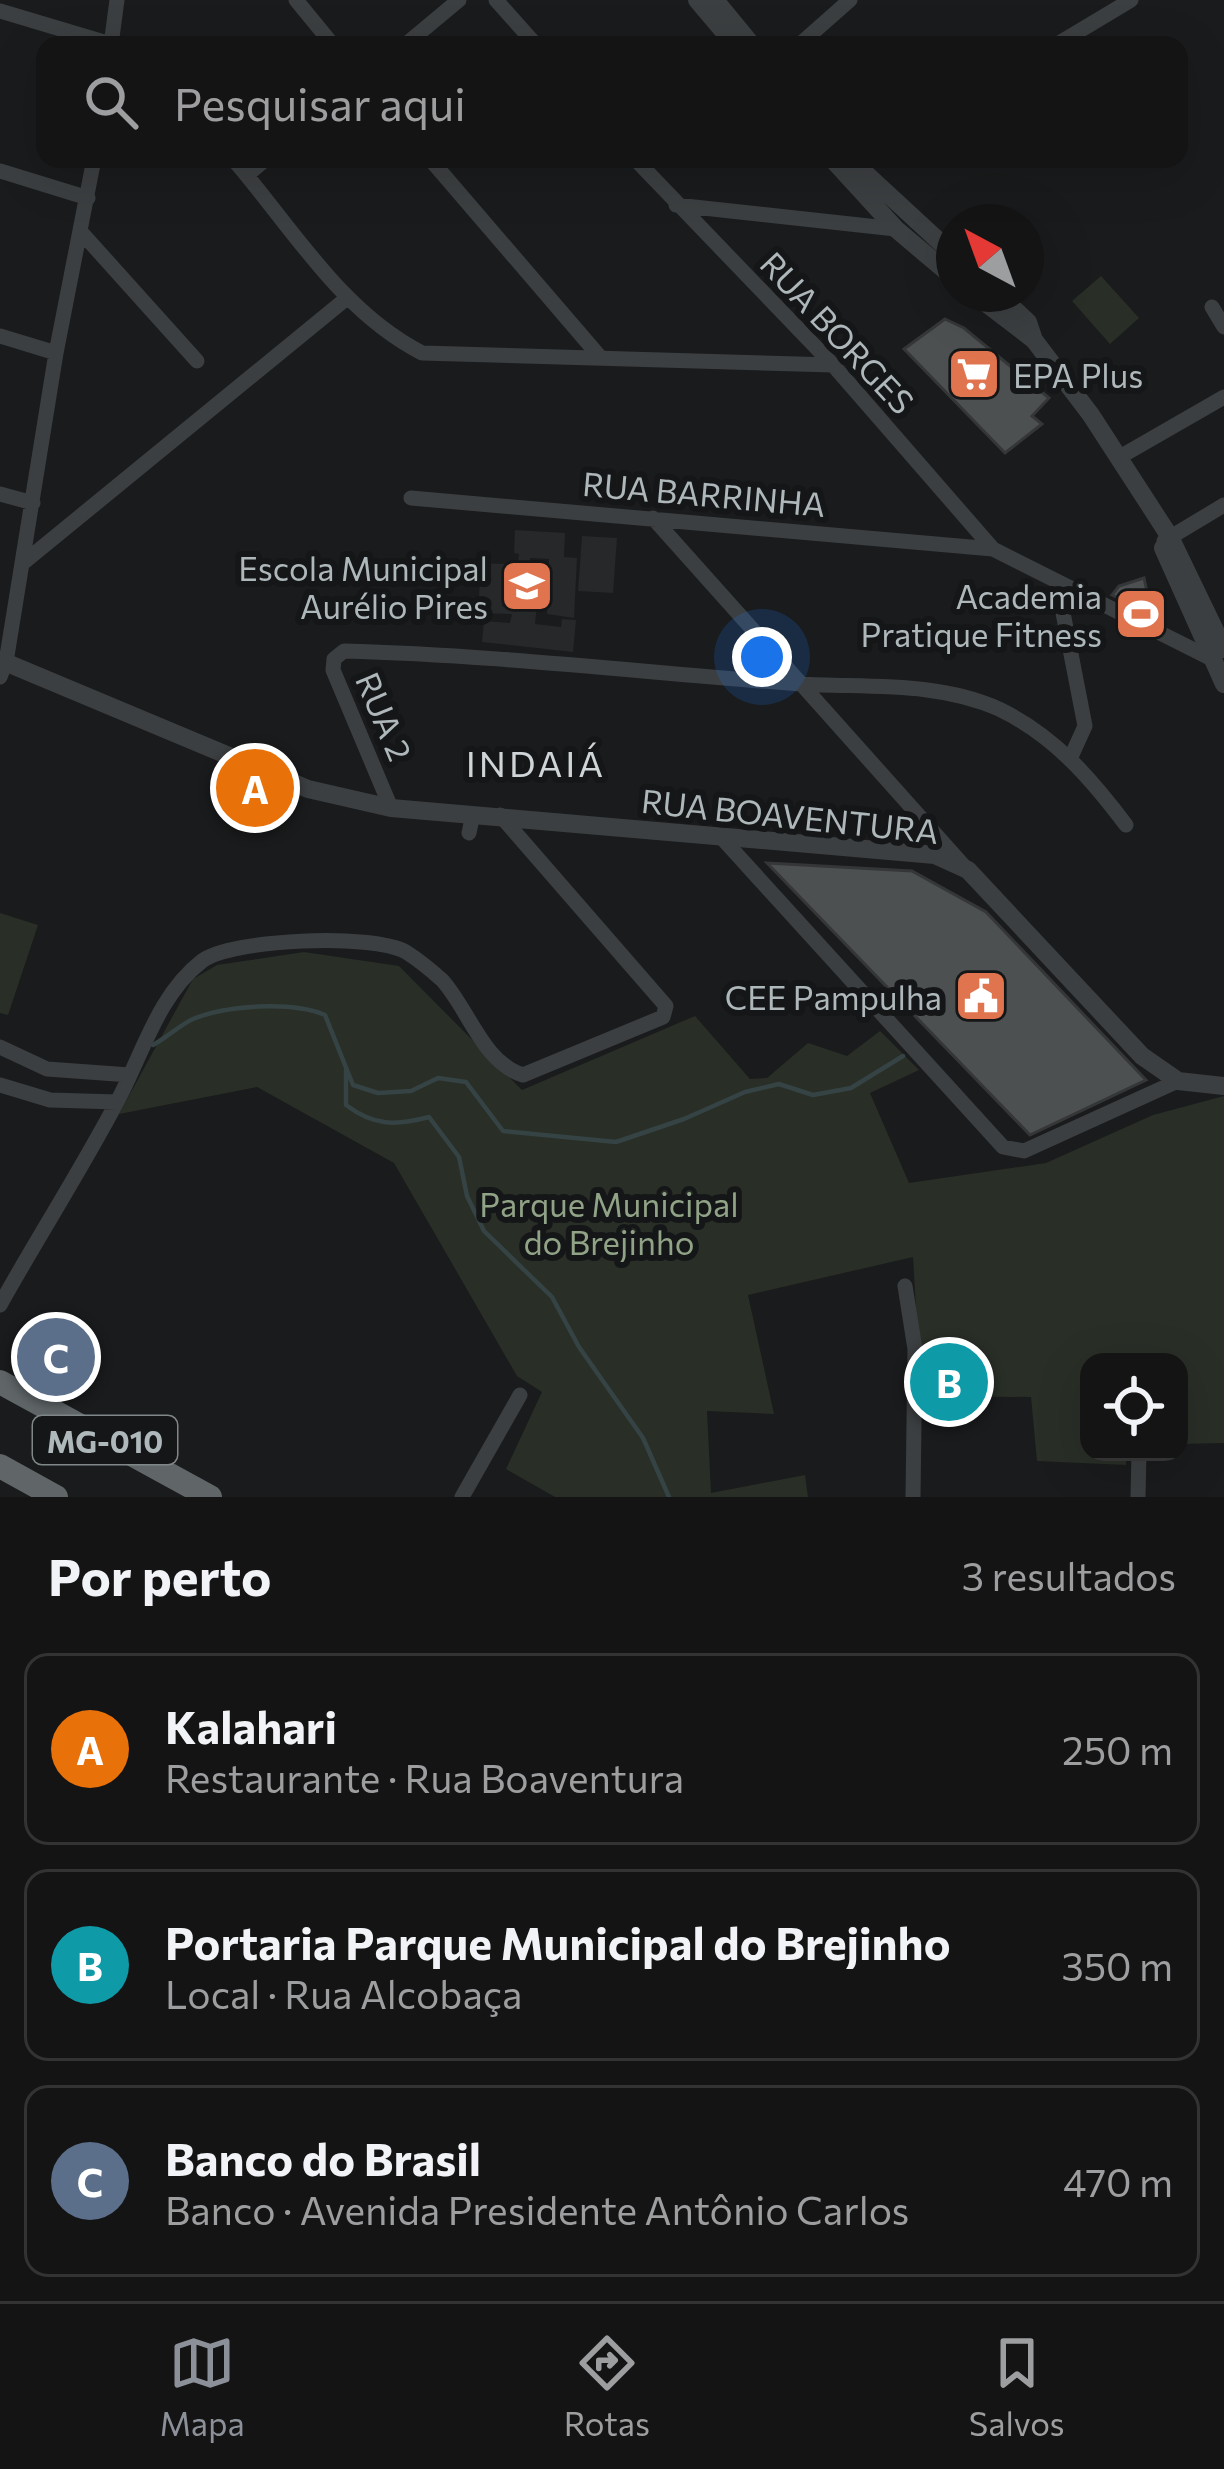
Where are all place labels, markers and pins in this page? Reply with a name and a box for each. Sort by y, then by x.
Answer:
supermarket icon: EPA Plus [946,346,1002,402]
place label: EPA Plus [1013,354,1143,395]
place label: Escola Municipal Aurélio Pires [238,547,488,626]
school or university icon: Escola Municipal Aurélio Pires [499,558,555,614]
place label: Academia Pratique Fitness [860,575,1102,654]
sports icon: Academia Pratique Fitness [1113,586,1169,642]
pin: A [216,743,294,833]
public building icon: CEE Pampulha [953,968,1009,1024]
place label: CEE Pampulha [725,976,942,1017]
pin: C [17,1312,95,1402]
pin: B [910,1337,988,1427]

